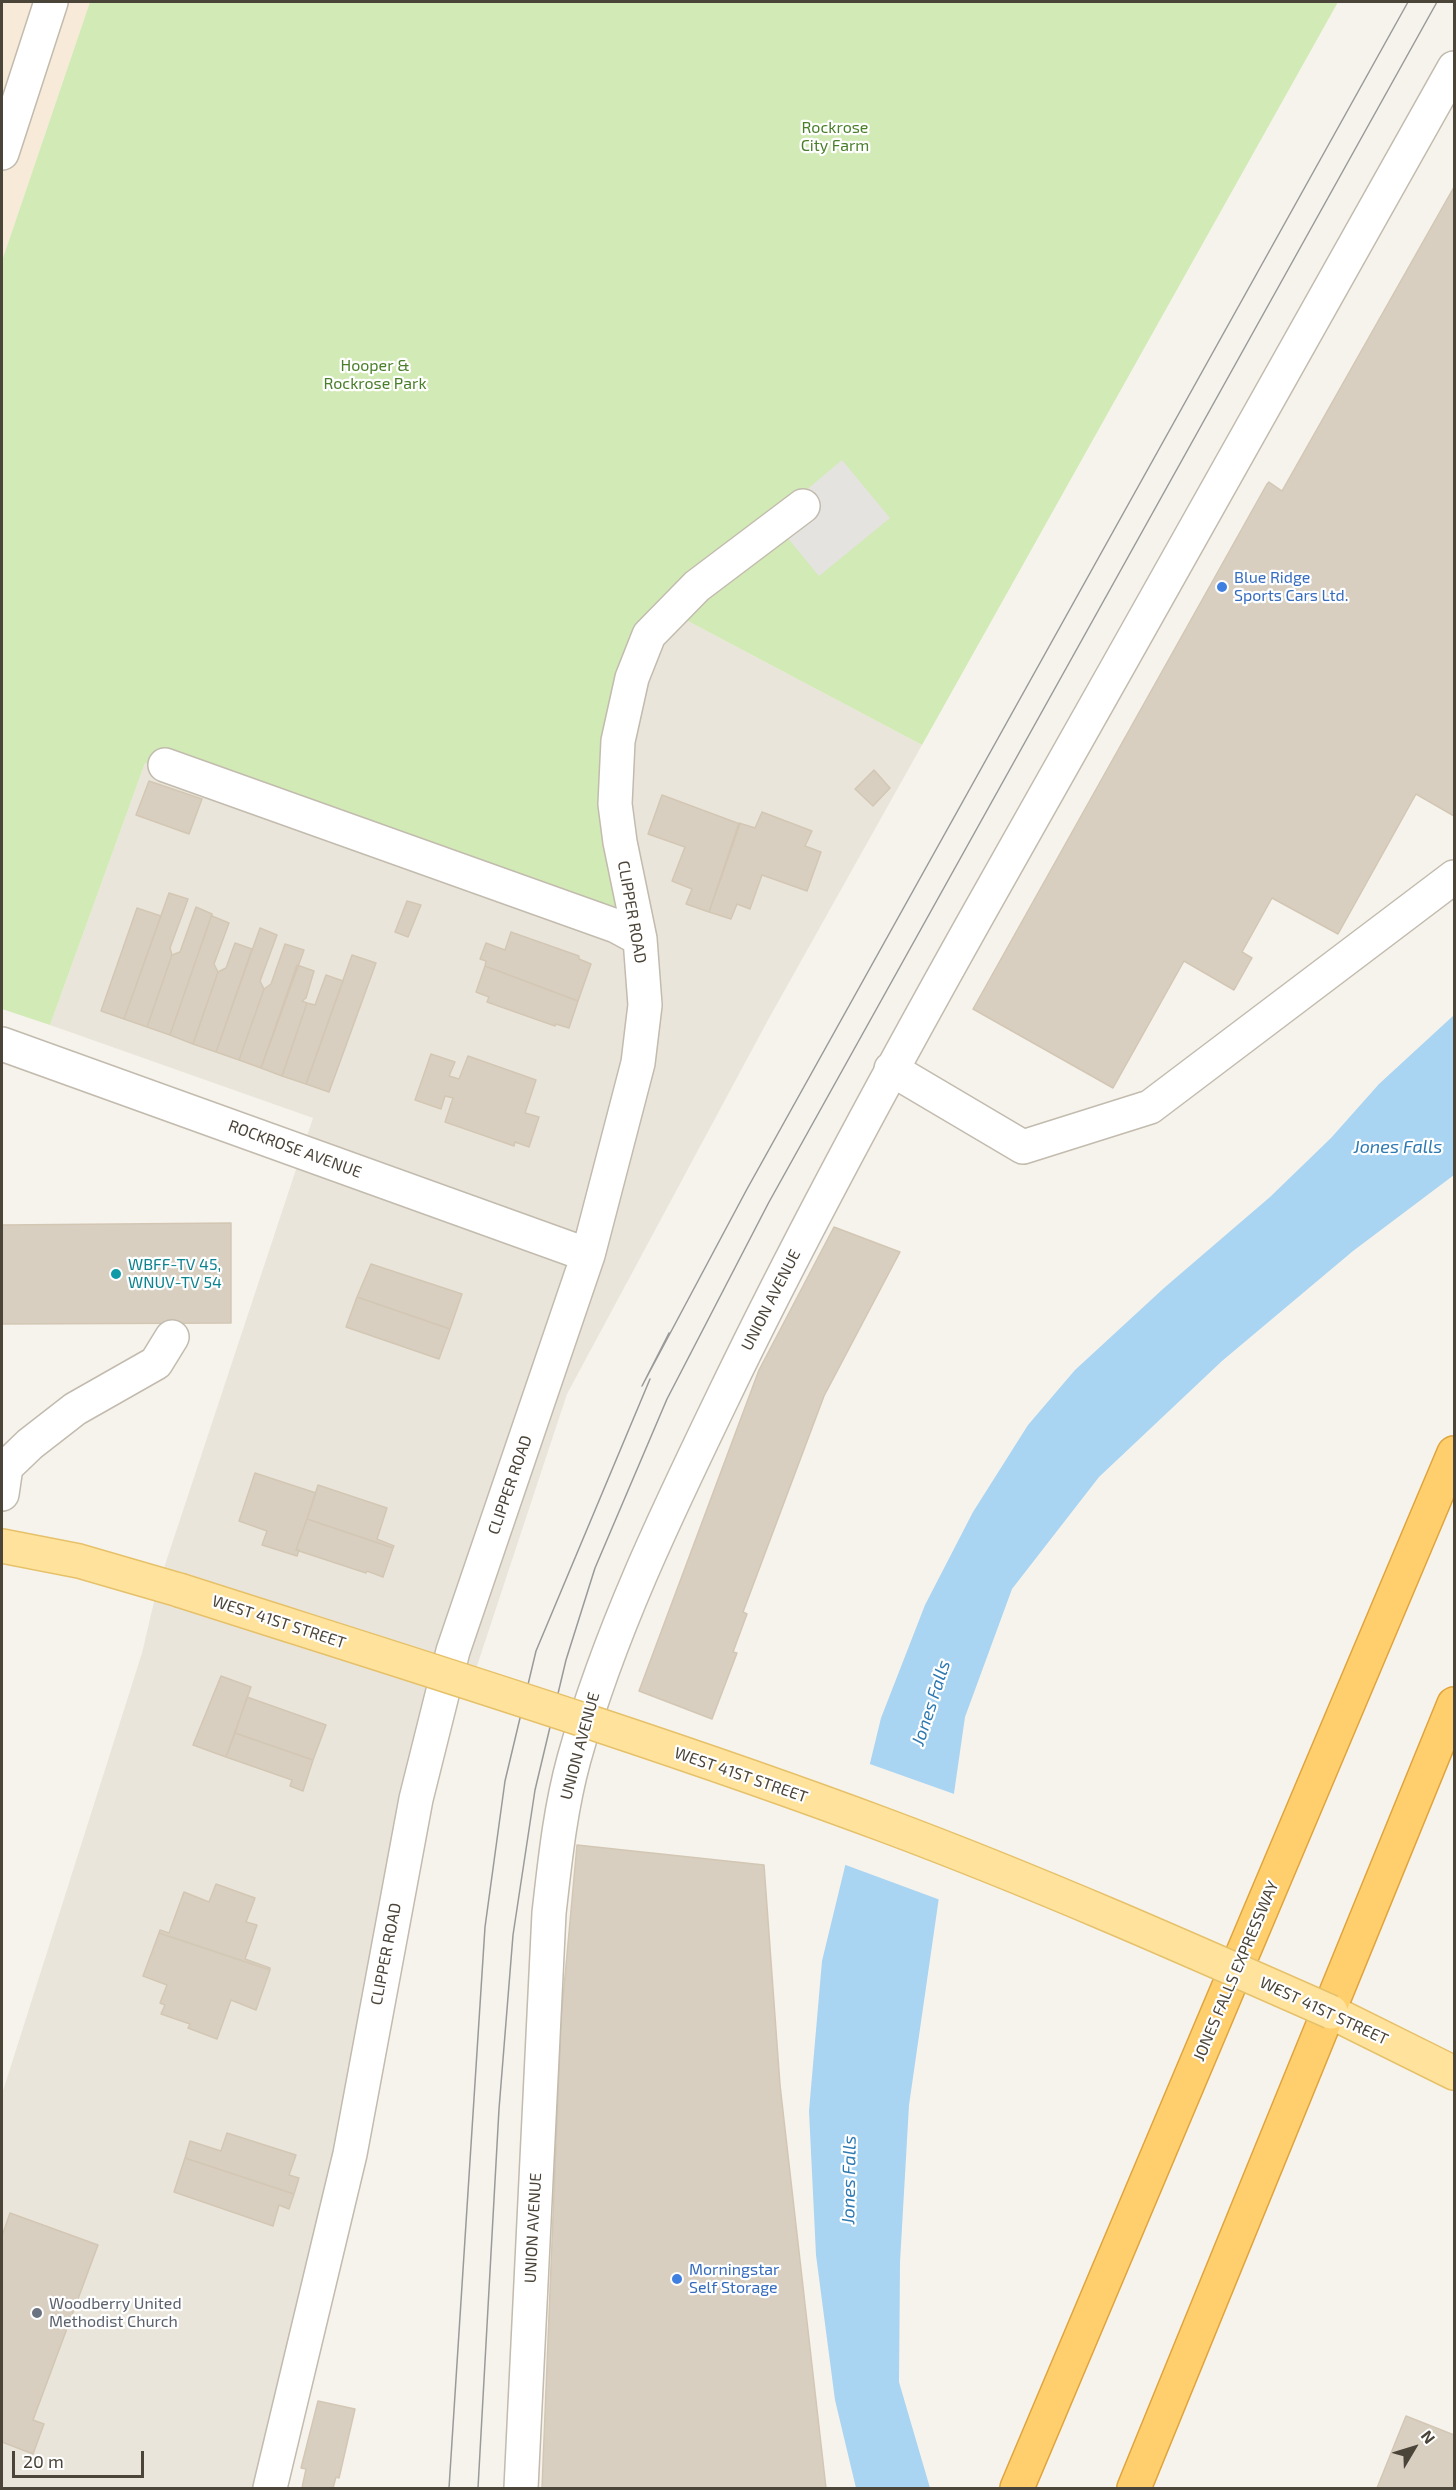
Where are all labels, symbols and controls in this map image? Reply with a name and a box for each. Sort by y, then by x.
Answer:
park label: Rockrose City Farm [801,118,869,156]
park label: Hooper & Rockrose Park [323,356,427,394]
place label: Blue Ridge Sports Cars Ltd. [1234,568,1348,606]
marker: Blue Ridge Sports Cars Ltd. [1215,580,1229,594]
street label: CLIPPER ROAD [614,859,650,965]
street label: ROCKROSE AVENUE [226,1116,364,1182]
water label: Jones Falls [1354,1136,1442,1158]
street label: UNION AVENUE [737,1246,805,1354]
place label: WBFF-TV 45, WNUV-TV 54 [128,1255,222,1293]
marker: WBFF-TV 45, WNUV-TV 54 [109,1267,123,1281]
street label: CLIPPER ROAD [484,1433,536,1537]
street label: WEST 41ST STREET [210,1591,348,1653]
water label: Jones Falls [907,1657,955,1749]
street label: UNION AVENUE [556,1690,604,1802]
street label: WEST 41ST STREET [672,1743,810,1807]
street label: JONES FALLS EXPRESSWAY [1189,1878,1283,2064]
street label: CLIPPER ROAD [367,1901,405,2007]
street label: WEST 41ST STREET [1257,1973,1391,2049]
water label: Jones Falls [837,2135,861,2225]
street label: UNION AVENUE [521,2172,545,2284]
place label: Morningstar Self Storage [689,2260,779,2298]
marker: Morningstar Self Storage [670,2272,684,2286]
place label: Woodberry United Methodist Church [49,2294,182,2332]
marker: Woodberry United Methodist Church [30,2306,44,2320]
north arrow [1384,2418,1444,2478]
text: N [1418,2426,1440,2447]
scale bar [15,2439,147,2477]
text: 20 m [23,2450,64,2472]

